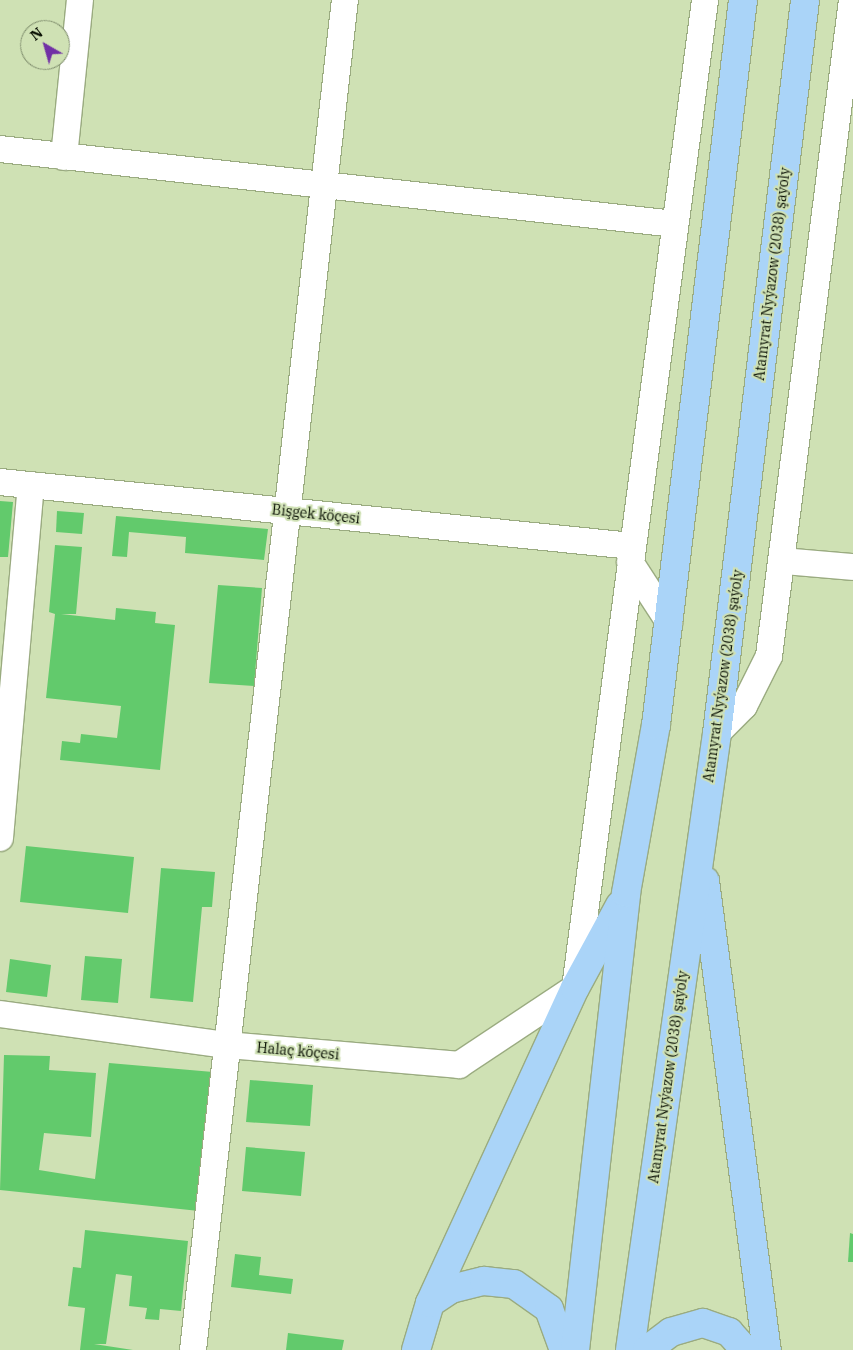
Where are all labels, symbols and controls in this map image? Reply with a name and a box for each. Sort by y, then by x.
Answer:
north arrow [20,20,70,70]
text: N [26,23,46,44]
street label: Atamyrat Nyýazow (2038) şaýoly [751,167,793,381]
street label: Bişgek köçesi [271,501,361,527]
street label: Atamyrat Nyýazow (2038) şaýoly [700,569,746,783]
street label: Atamyrat Nyýazow (2038) şaýoly [645,970,691,1184]
street label: Halaç köçesi [256,1039,340,1063]

